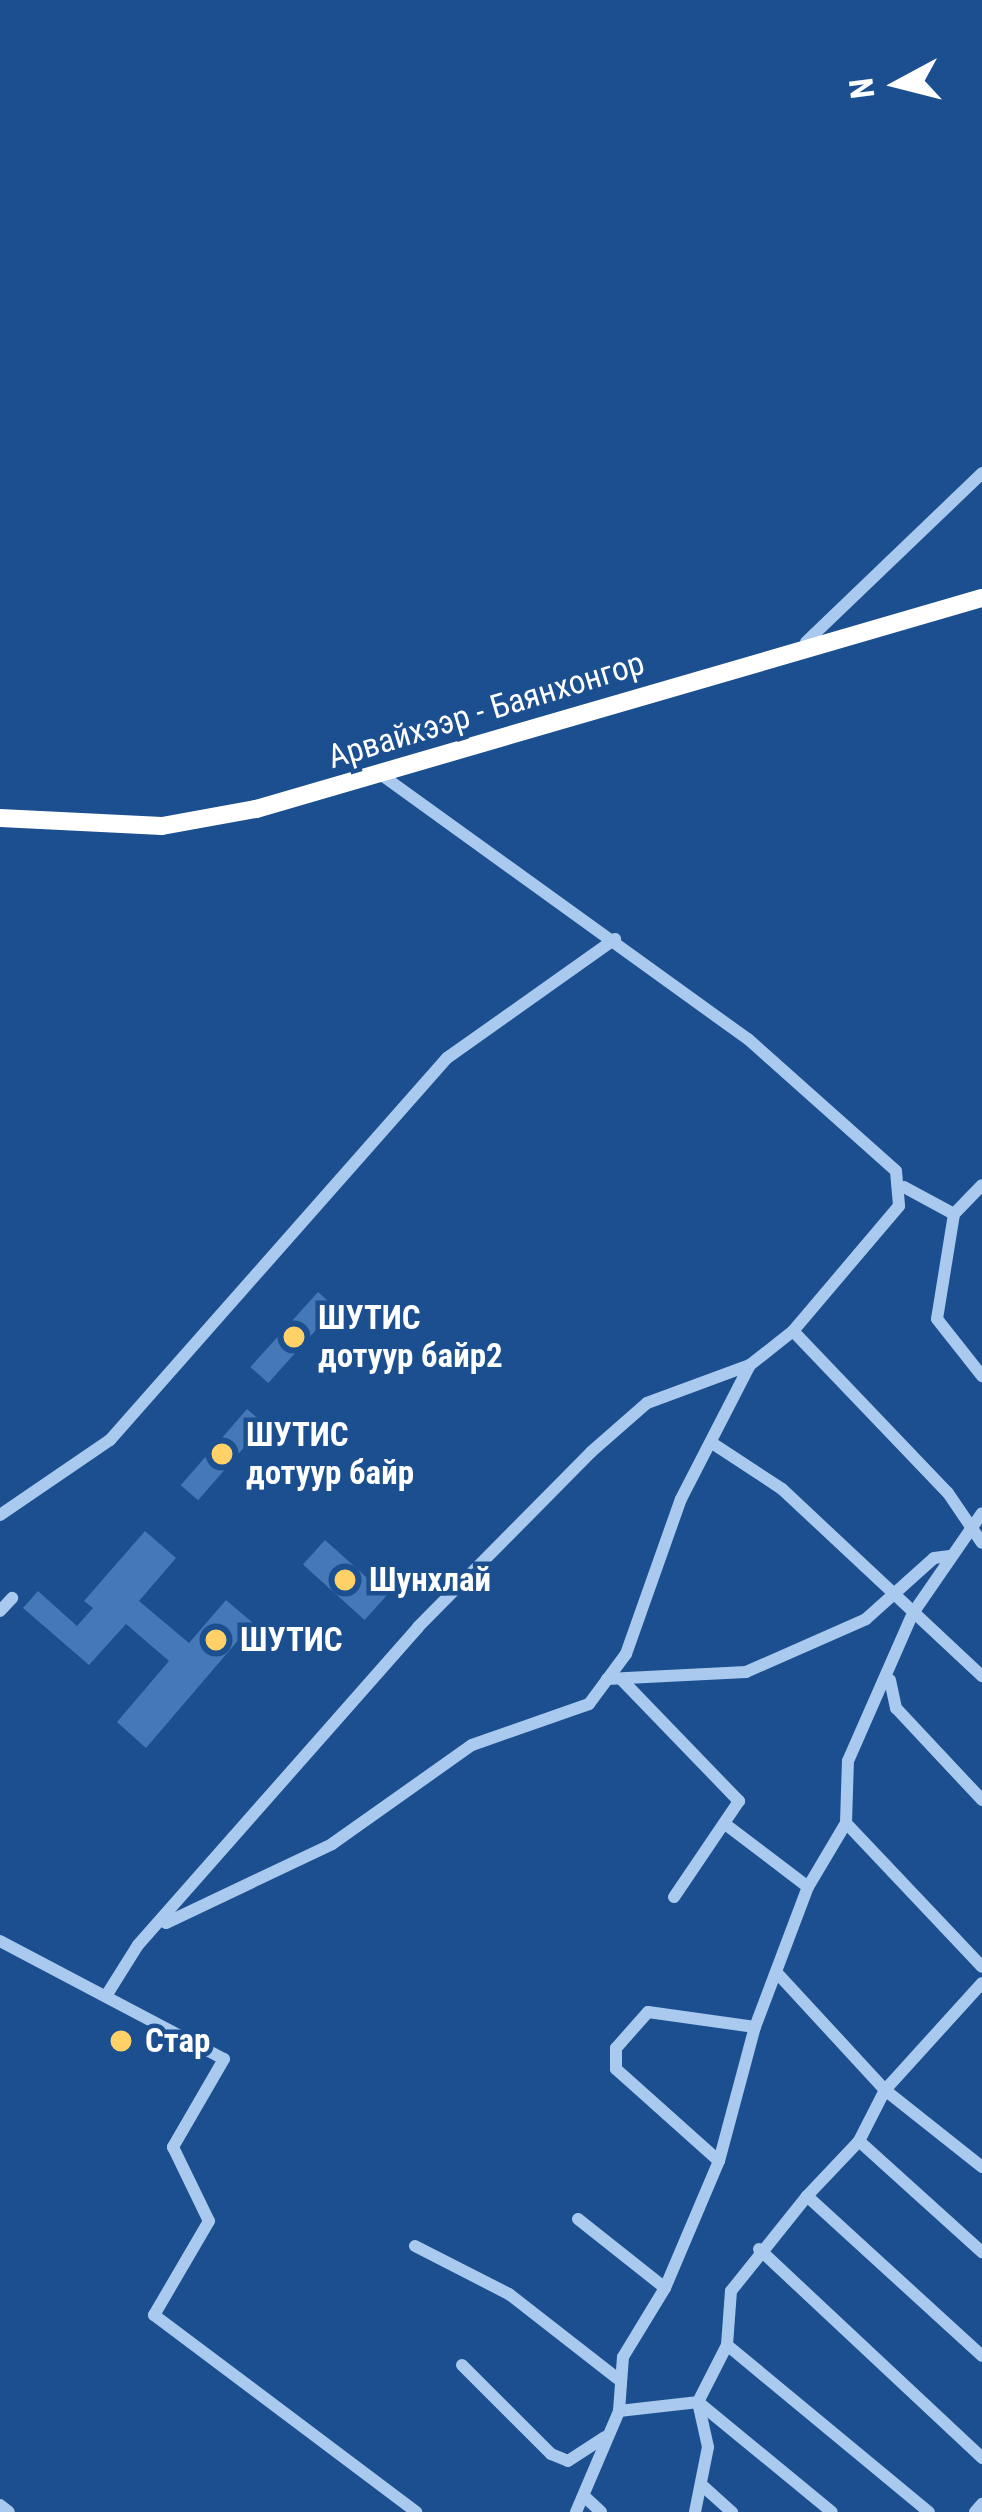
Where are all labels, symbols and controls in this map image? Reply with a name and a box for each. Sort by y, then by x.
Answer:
north arrow [838,24,958,144]
text: N [841,76,882,101]
street label: Арвайхээр - Баянхонгор [323,643,649,777]
place label: ШУТИС дотуур байр2 [318,1298,503,1376]
marker: ШУТИС дотуур байр2 [281,1324,307,1350]
place label: ШУТИС дотуур байр [246,1415,414,1493]
marker: ШУТИС дотуур байр [209,1441,235,1467]
place label: Шунхлай [369,1560,491,1600]
marker: Шунхлай [332,1567,358,1593]
place label: ШУТИС [240,1620,343,1660]
marker: ШУТИС [203,1627,229,1653]
place label: Стар [145,2021,210,2061]
marker: Стар [108,2028,134,2054]

